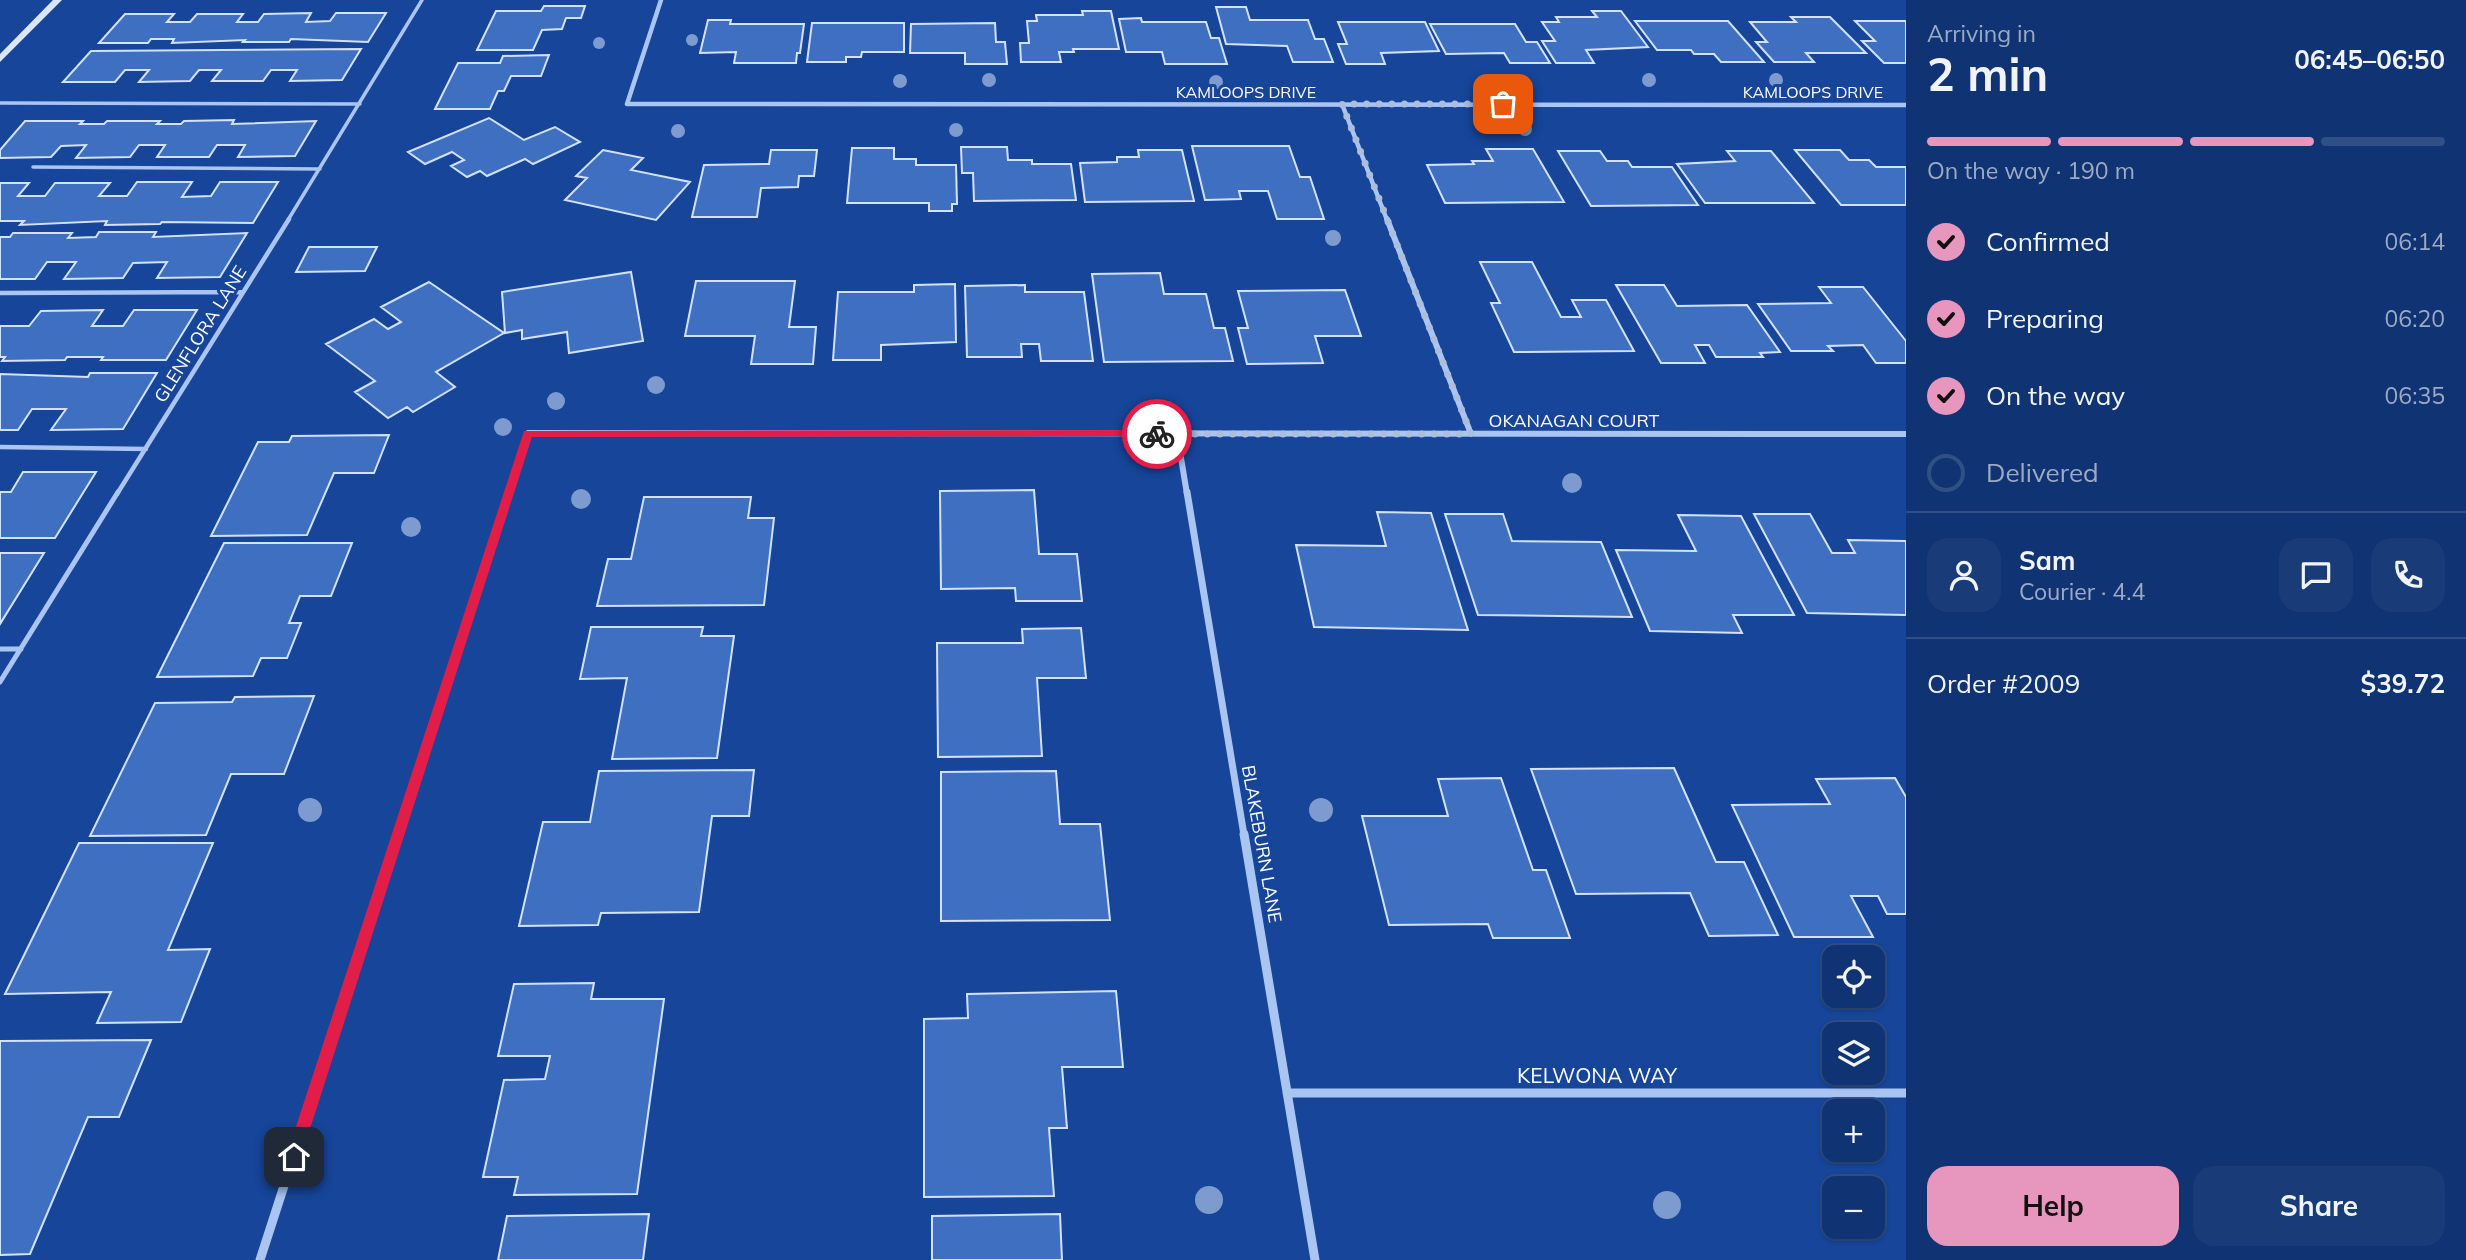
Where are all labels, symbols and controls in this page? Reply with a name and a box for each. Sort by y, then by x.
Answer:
text: Arriving in [1927,19,2036,48]
text: 06:45–06:50 [2294,43,2445,76]
text: 2 min [1927,45,2048,103]
pin [1473,74,1533,134]
street label: KAMLOOPS DRIVE [1176,82,1316,102]
street label: KAMLOOPS DRIVE [1743,82,1883,102]
icon: bag [1484,85,1522,123]
text: On the way · 190 m [1927,156,2135,185]
icon: check [1927,223,1965,261]
text: Confirmed [1986,225,2110,258]
text: 06:14 [2385,227,2445,256]
street label: GLENFLORA LANE [149,261,251,407]
icon: check [1927,300,1965,338]
text: Preparing [1986,302,2104,335]
text: 06:20 [2385,304,2445,333]
icon: check [1927,377,1965,415]
text: On the way [1986,379,2125,412]
text: 06:35 [2385,381,2445,410]
courier [1122,399,1192,469]
street label: OKANAGAN COURT [1489,409,1660,432]
icon: bike [1138,415,1176,453]
text: Delivered [1986,456,2099,489]
button: person [1927,538,2001,612]
button: chat [2279,538,2353,612]
button: phone [2371,538,2445,612]
text: Sam [2019,544,2075,577]
text: Courier · 4.4 [2019,577,2145,606]
text: Order #2009 [1927,667,2080,700]
text: $39.72 [2361,667,2445,700]
street label: BLAKEBURN LANE [1237,763,1287,925]
map controls [1822,945,1885,1239]
button: locate [1822,945,1885,1008]
button: layers [1822,1022,1885,1085]
street label: KELWONA WAY [1517,1062,1677,1088]
button: + [1822,1099,1885,1162]
pin [264,1127,324,1187]
icon: home [275,1138,313,1176]
button: Help [1927,1166,2179,1246]
button: Share [2193,1166,2445,1246]
button: − [1822,1176,1885,1239]

